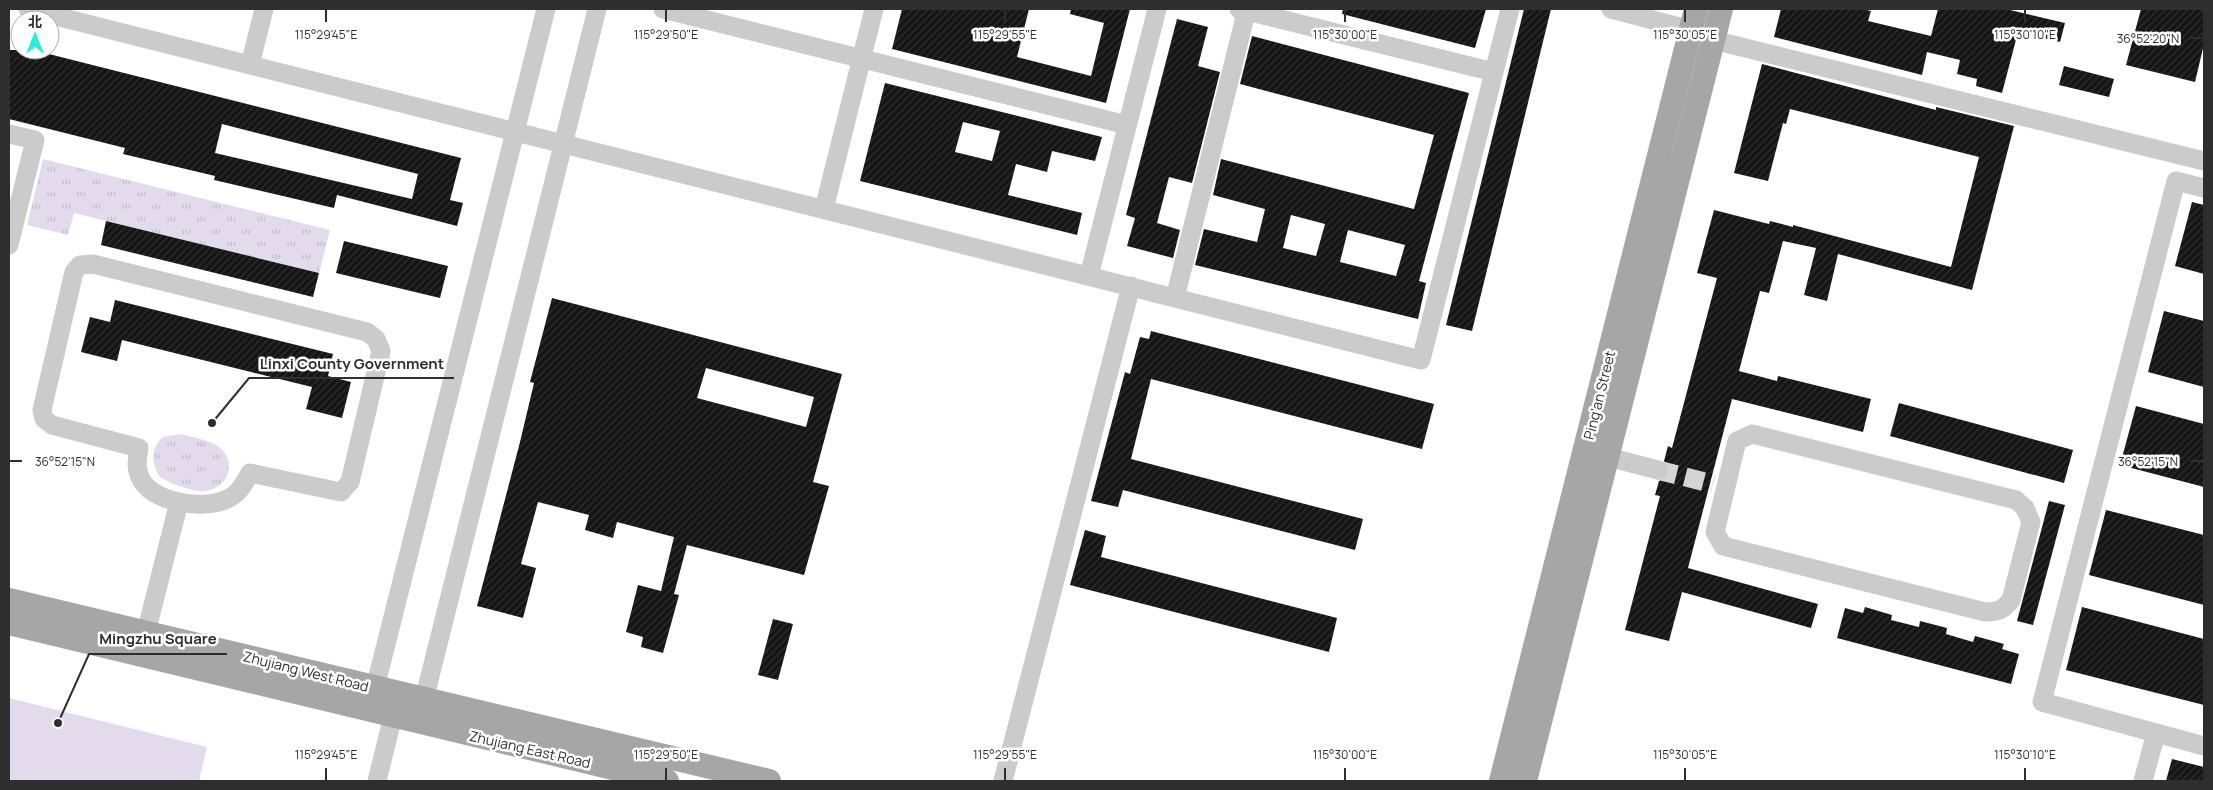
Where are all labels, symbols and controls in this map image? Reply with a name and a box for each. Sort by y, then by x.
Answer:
north arrow [10,10,60,60]
text: 北 [28,12,42,31]
text: 115°29'45"E [295,26,357,43]
text: 115°29'50"E [634,26,698,43]
text: 115°29'55"E [973,26,1037,43]
text: 115°30'00"E [1313,26,1377,43]
text: 115°30'05"E [1653,26,1717,43]
text: 115°30'10"E [1994,26,2056,43]
text: 36°52'20"N [2117,30,2179,47]
callout: Linxi County Government [249,348,454,378]
street label: Ping'an Street [1579,348,1619,441]
text: Linxi County Government [260,353,444,374]
text: 36°52'15"N [35,453,95,470]
text: 36°52'15"N [2118,453,2178,470]
callout: Mingzhu Square [89,624,227,654]
text: Mingzhu Square [99,628,217,649]
street label: Zhujiang West Road [241,646,371,696]
street label: Zhujiang East Road [468,726,592,772]
text: 115°29'45"E [295,746,357,763]
text: 115°29'50"E [634,746,698,763]
text: 115°29'55"E [973,746,1037,763]
text: 115°30'00"E [1313,746,1377,763]
text: 115°30'05"E [1653,746,1717,763]
text: 115°30'10"E [1994,746,2056,763]

